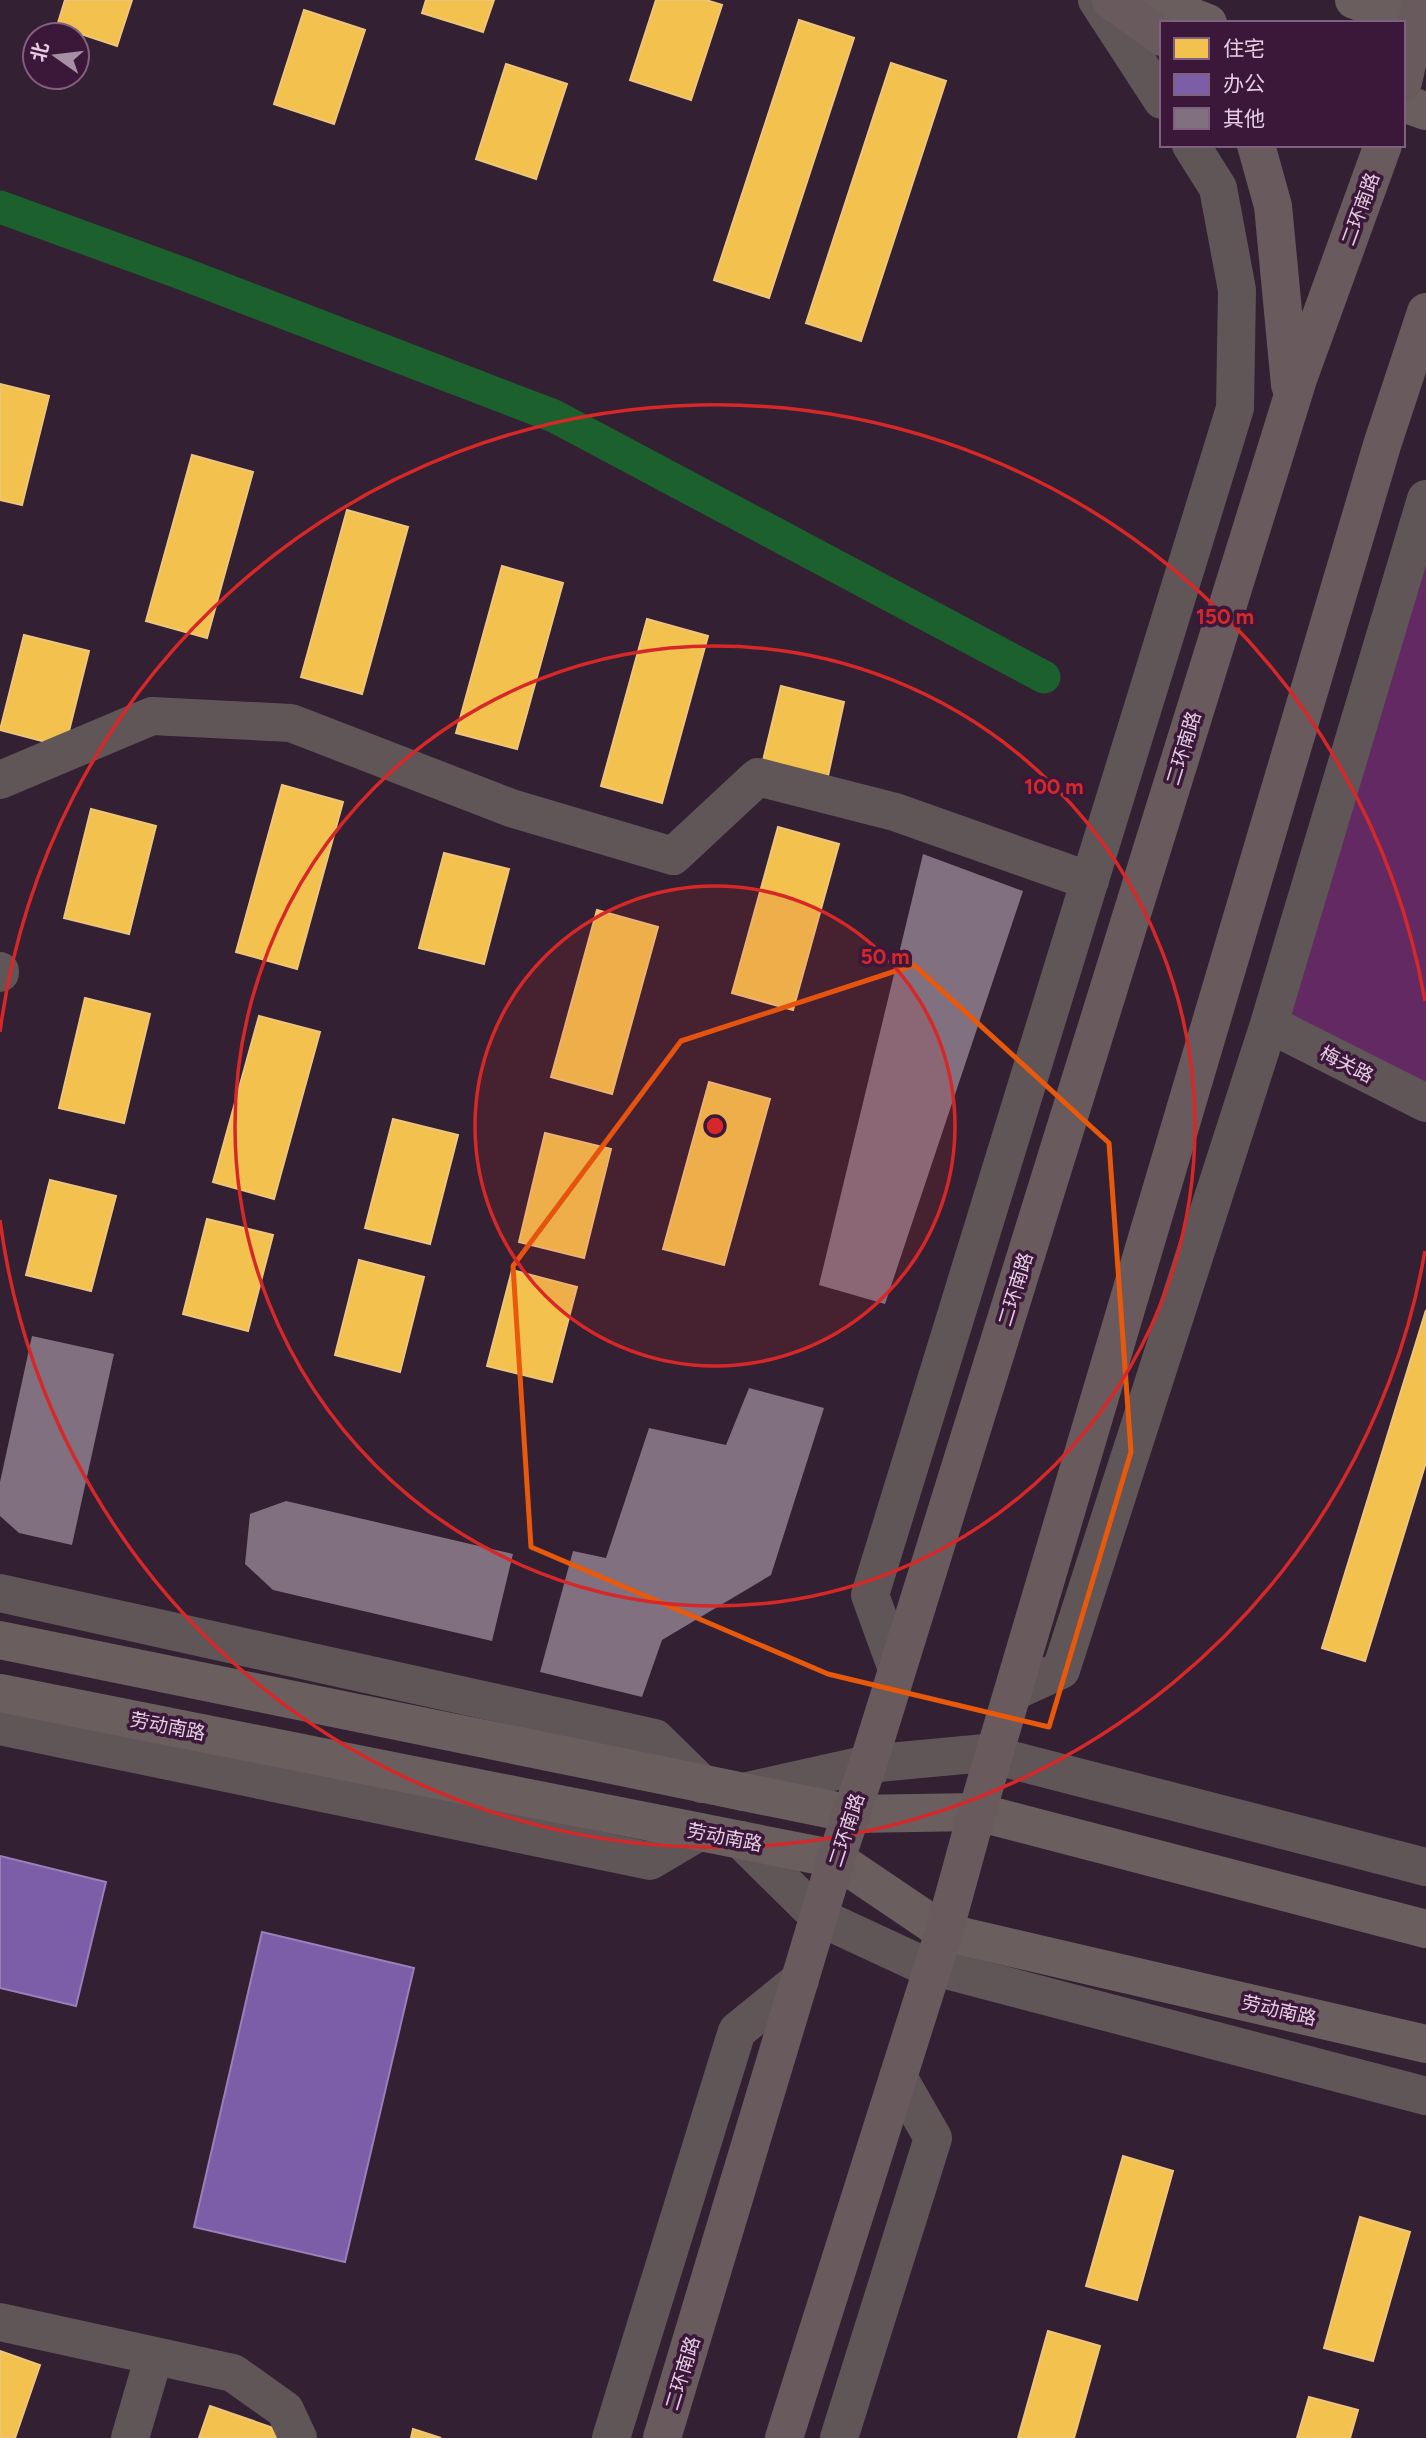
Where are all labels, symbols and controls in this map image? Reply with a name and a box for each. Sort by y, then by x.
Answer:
north arrow [21,21,91,91]
legend [1160,21,1405,147]
text: 住宅 [1223,36,1265,61]
text: 北 [27,40,53,64]
text: 办公 [1223,71,1265,96]
text: 其他 [1223,106,1265,131]
street label: 二环南路 [1337,170,1384,249]
text: 150 m [1196,604,1254,629]
street label: 二环南路 [1161,708,1206,788]
text: 100 m [1024,774,1084,799]
text: 50 m [860,944,910,969]
street label: 梅关路 [1316,1041,1377,1088]
centre of rings [703,1114,727,1138]
street label: 二环南路 [993,1249,1038,1329]
street label: 劳动南路 [128,1708,207,1745]
street label: 二环南路 [824,1790,869,1870]
street label: 劳动南路 [685,1819,764,1856]
street label: 劳动南路 [1239,1991,1319,2030]
street label: 二环南路 [660,2333,705,2413]

